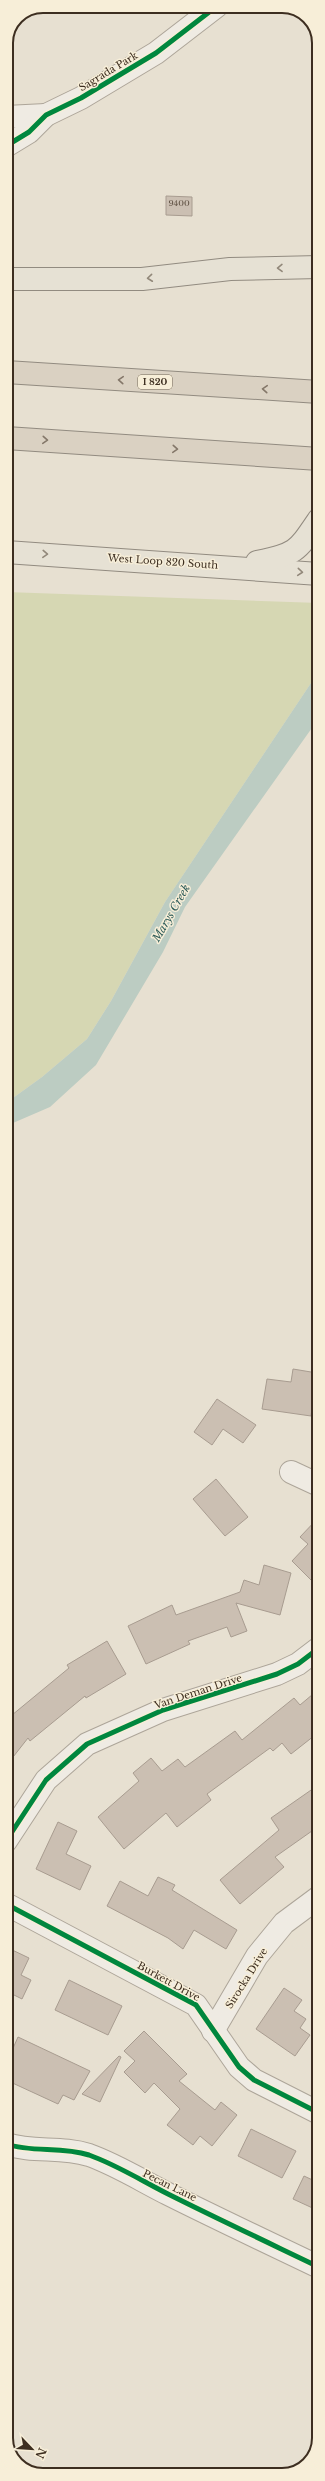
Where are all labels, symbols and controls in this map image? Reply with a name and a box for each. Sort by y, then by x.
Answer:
street label: Sagrada Park [76,48,141,94]
house number: 9400 [168,198,190,208]
one-way arrow [277,264,283,272]
one-way arrow [147,273,153,282]
one-way arrow [118,375,124,384]
road number: I 820 [138,375,172,389]
one-way arrow [262,384,268,393]
one-way arrow [42,436,48,444]
one-way arrow [172,444,178,453]
one-way arrow [42,549,48,558]
street label: West Loop 820 South [106,551,219,572]
one-way arrow [297,567,303,576]
water label: Marys Creek [149,882,193,945]
street label: Van Deman Drive [152,1671,244,1712]
street label: Sirocka Drive [223,1945,270,2011]
street label: Burkett Drive [135,1959,203,2004]
street label: Pecan Lane [141,2167,199,2204]
north arrow [12,2429,52,2469]
text: N [32,2446,50,2461]

